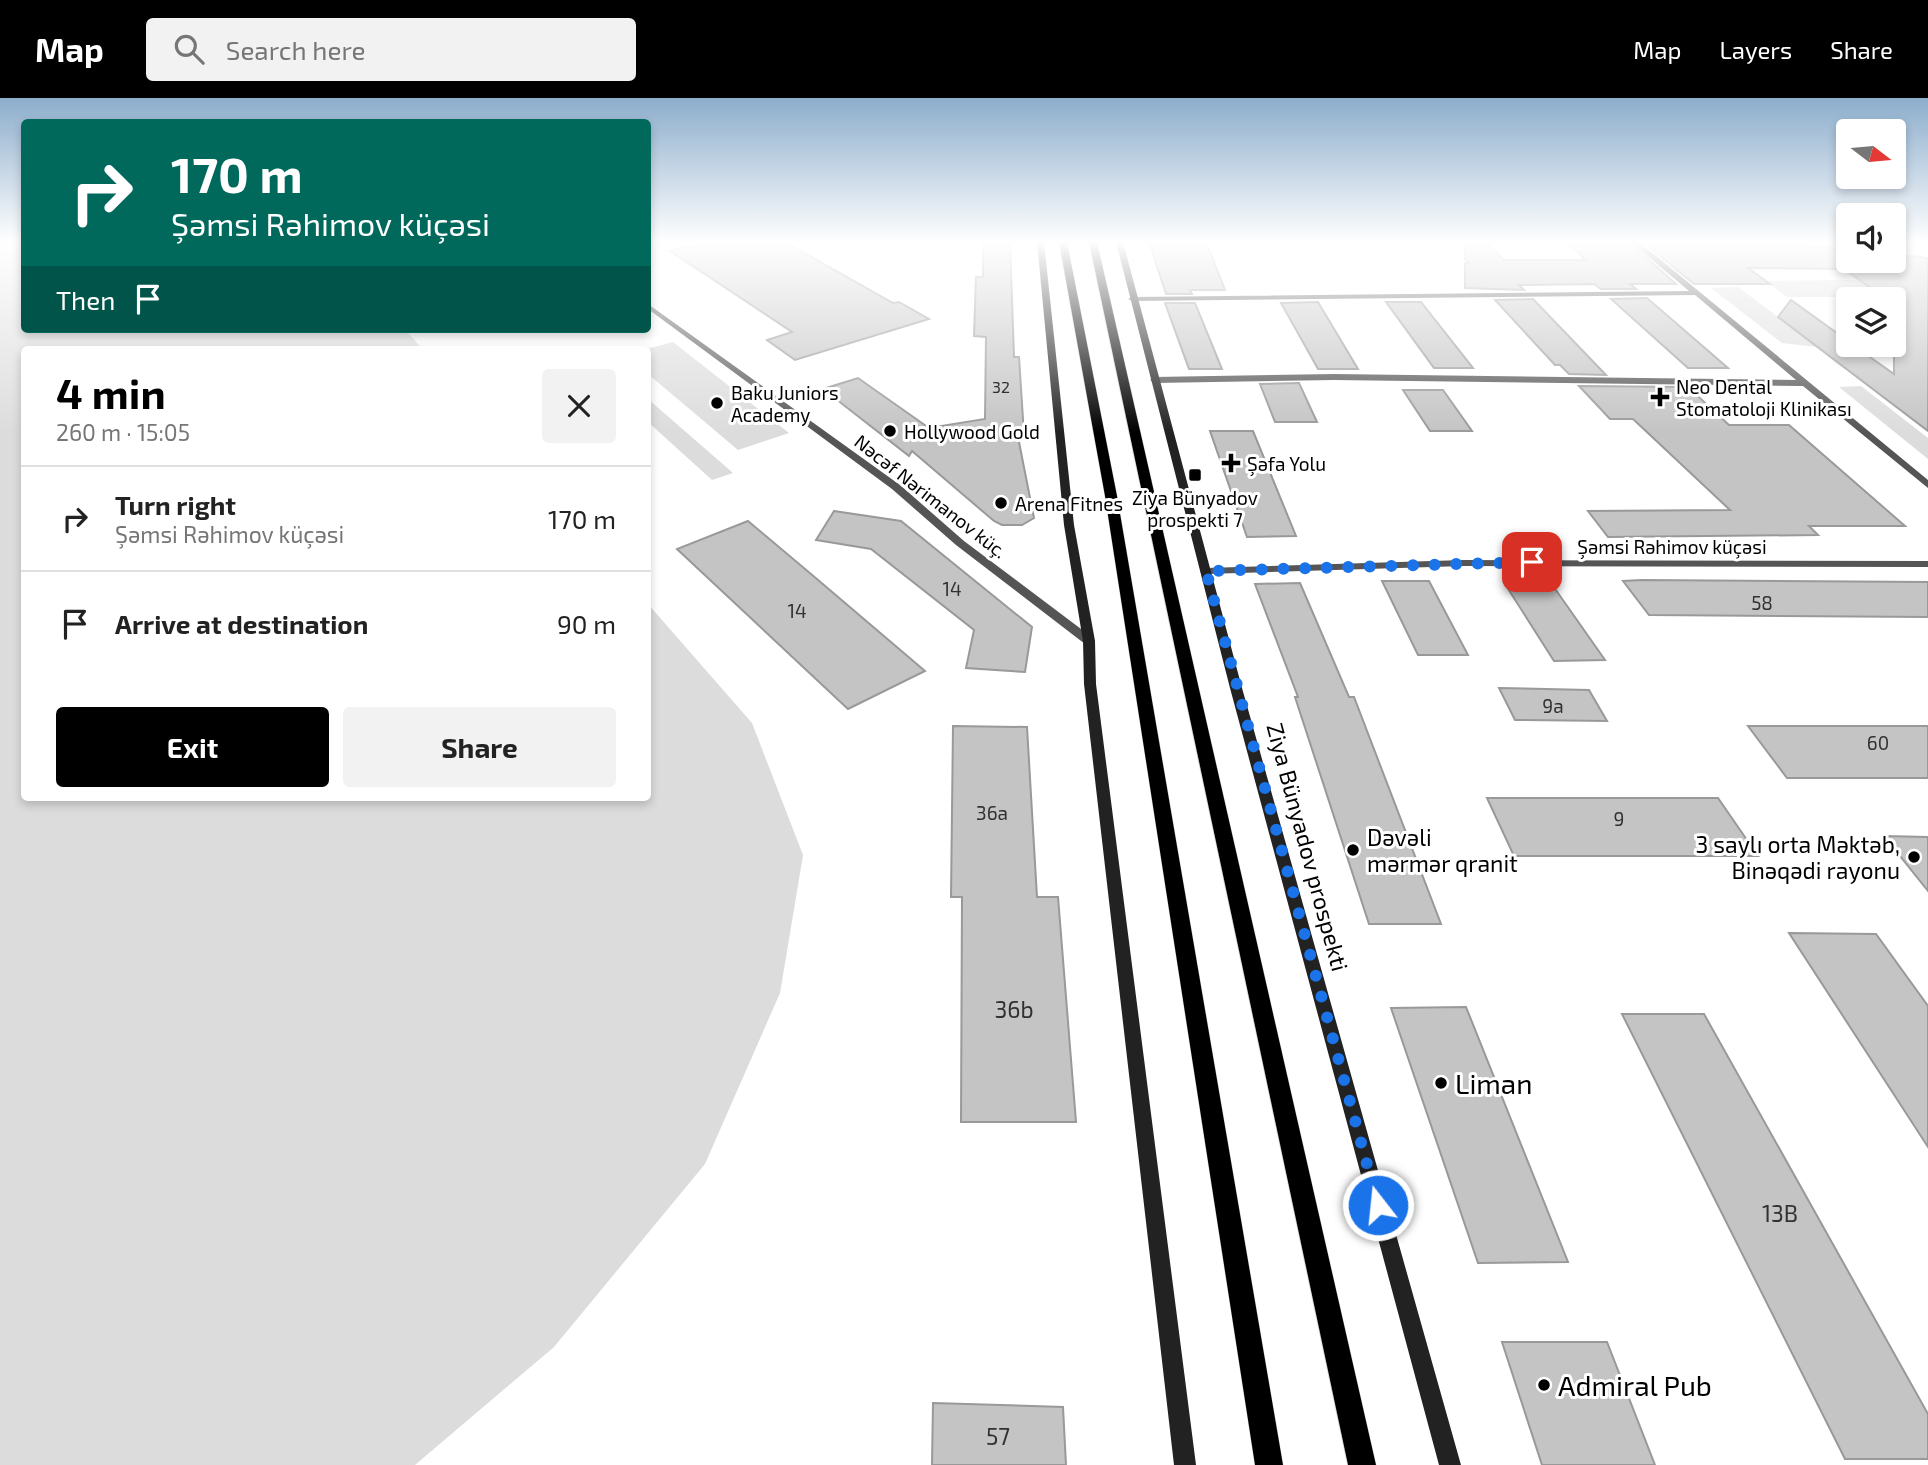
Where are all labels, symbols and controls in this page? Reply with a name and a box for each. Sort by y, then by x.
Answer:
search box [146,18,636,81]
text: Map [35,29,104,69]
icon: search [170,30,208,68]
text: Search here [226,34,365,65]
text: Map [1633,35,1681,64]
text: Layers [1719,35,1792,64]
text: Share [1830,35,1893,64]
north arrow [1836,119,1906,189]
map controls [1836,119,1906,357]
text: 170 m [171,144,303,203]
icon: right [56,147,147,238]
button: sound [1836,203,1906,273]
text: Şəmsi Rəhimov küçəsi [171,204,490,242]
icon: arrive [129,280,167,318]
text: Then [56,284,115,315]
button: layers [1836,287,1906,357]
text: 4 min [56,367,166,417]
button: close [542,369,616,443]
place label: Neo Dental Stomatoloji Klinikası [1676,375,1852,420]
house number: 32 [992,377,1010,396]
place label: Baku Juniors Academy [731,381,839,426]
marker: Neo Dental Stomatoloji Klinikası [1650,387,1670,407]
marker: Baku Juniors Academy [709,395,725,411]
text: 260 m · 15:05 [56,418,190,446]
place label: Hollywood Gold [904,420,1040,443]
marker: Hollywood Gold [882,423,898,439]
street label: Nəcəf Nərimanov küç. [850,429,1012,563]
place label: Şəfa Yolu [1247,452,1326,476]
marker: Şəfa Yolu [1221,453,1241,473]
marker: Ziya Bünyadov prospekti 7 [1187,467,1203,483]
place label: Ziya Bünyadov prospekti 7 [1132,486,1258,531]
text: Turn right [115,489,236,520]
place label: Arena Fitnes [1015,492,1123,515]
marker: Arena Fitnes [993,495,1009,511]
icon: right [56,500,94,538]
text: 170 m [548,503,616,534]
text: Şəmsi Rəhimov küçəsi [115,520,344,548]
pin [1502,532,1562,592]
street label: Şəmsi Rəhimov küçəsi [1577,535,1767,559]
icon: arrive [1513,543,1551,581]
house number: 14 [942,577,962,600]
house number: 58 [1751,591,1773,614]
house number: 14 [787,599,807,622]
icon: arrive [56,605,94,643]
text: Arrive at destination [115,608,368,639]
text: 90 m [557,608,616,639]
house number: 9a [1542,694,1564,717]
button: Exit [56,707,329,787]
button: Share [343,707,616,787]
street label: Ziya Bünyadov prospekti [1261,720,1355,974]
house number: 60 [1867,731,1889,754]
house number: 36a [976,801,1008,824]
house number: 9 [1614,807,1624,830]
place label: Dəvəli mərmər qranit [1367,823,1518,877]
place label: 3 saylı orta Məktəb, Binəqədi rayonu [1695,830,1900,884]
marker: Dəvəli mərmər qranit [1345,842,1361,858]
marker: 3 saylı orta Məktəb, Binəqədi rayonu [1906,849,1922,865]
house number: 36b [994,995,1034,1023]
place label: Liman [1455,1066,1533,1100]
marker: Liman [1433,1075,1449,1091]
position arrow [1341,1168,1415,1242]
house number: 13B [1762,1199,1798,1227]
place label: Admiral Pub [1558,1368,1712,1402]
marker: Admiral Pub [1536,1377,1552,1393]
house number: 57 [986,1422,1010,1450]

